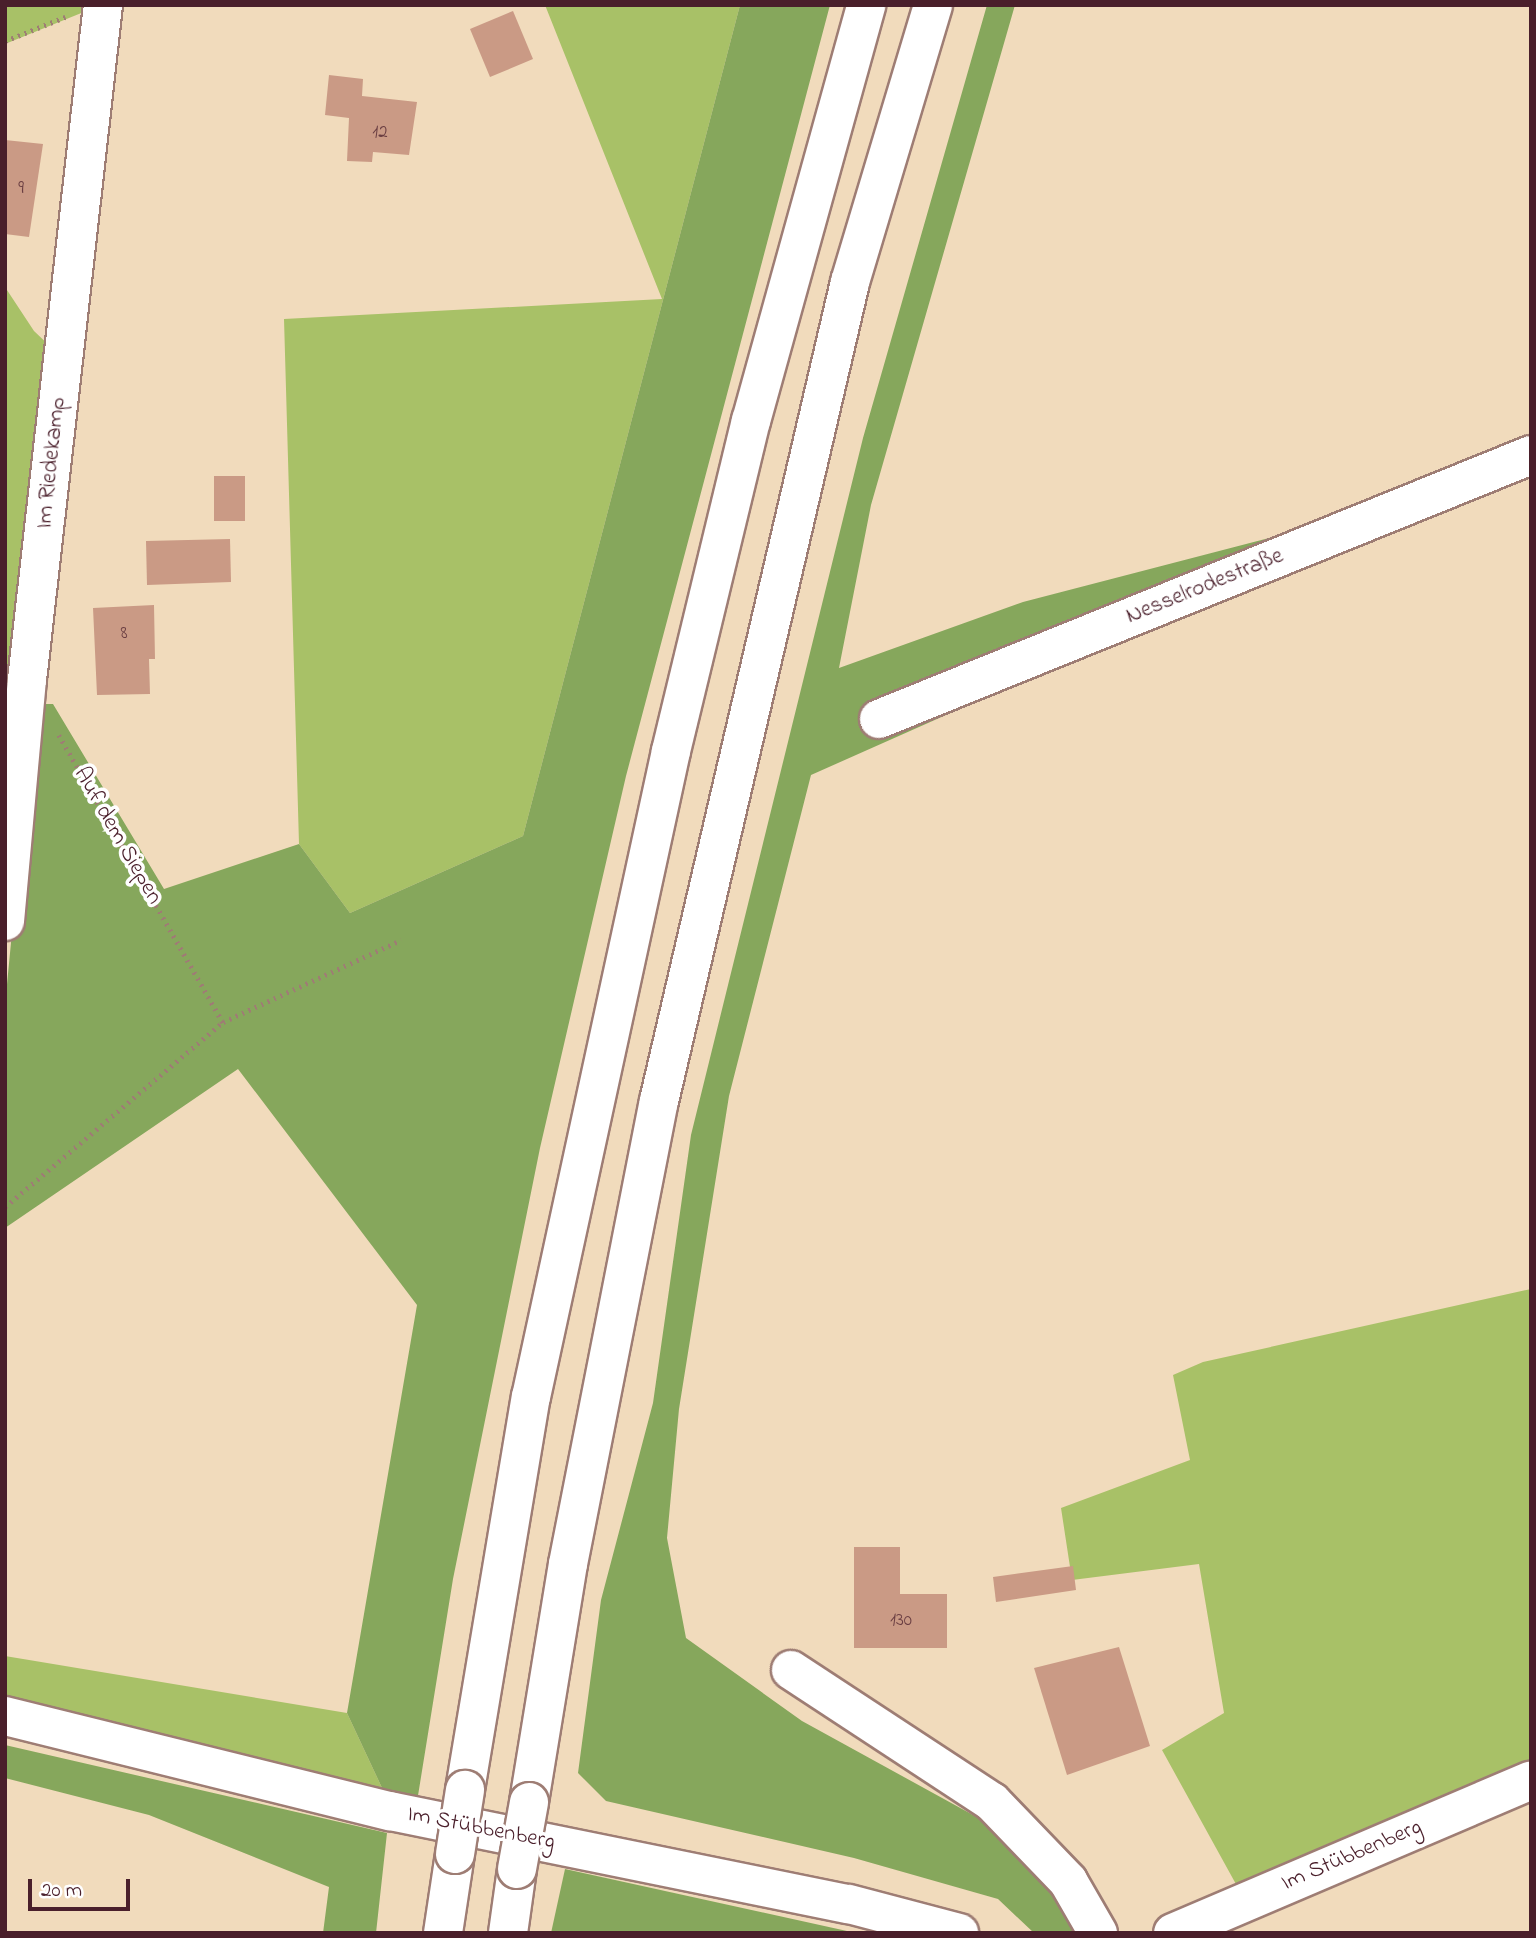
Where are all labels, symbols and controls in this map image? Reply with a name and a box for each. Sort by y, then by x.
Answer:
house number: 12 [372,122,388,144]
house number: 9 [18,178,24,200]
street label: Im Riedekamp [31,396,73,530]
street label: Nesselrodestraße [1122,543,1288,631]
house number: 8 [120,623,128,645]
street label: Auf dem Siepen [67,762,167,910]
house number: 130 [890,1610,912,1632]
street label: Im Stübbenberg [405,1801,557,1857]
street label: Im Stübbenberg [1278,1814,1426,1898]
scale bar [32,1864,133,1908]
text: 20 m [41,1876,82,1906]

